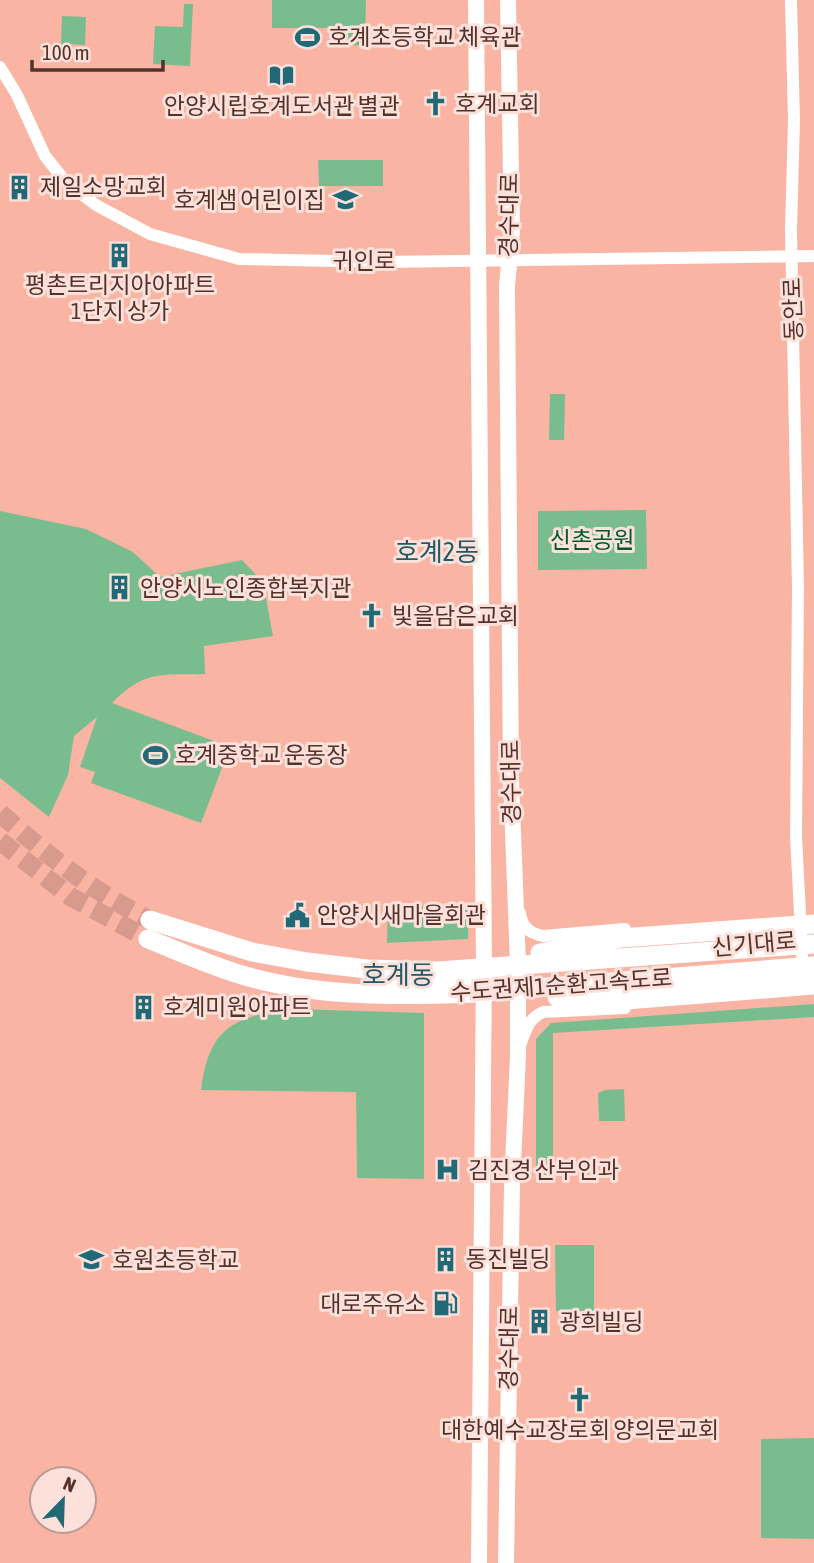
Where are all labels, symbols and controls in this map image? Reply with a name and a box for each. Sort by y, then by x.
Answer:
sports icon: 호계초등학교 체육관 [294,23,322,51]
place label: 호계초등학교 체육관 [328,24,522,50]
scale bar [32,28,163,72]
text: 100 m [42,40,90,64]
library icon: 안양시립호계도서관 별관 [268,62,296,90]
church icon: 호계교회 [421,90,449,118]
place label: 호계교회 [455,91,540,117]
place label: 안양시립호계도서관 별관 [164,93,400,119]
street label: 경수대로 [495,172,523,258]
building icon: 제일소망교회 [6,173,34,201]
place label: 제일소망교회 [40,174,167,200]
school or university icon: 호계샘 어린이집 [331,186,359,214]
place label: 호계샘 어린이집 [174,187,325,213]
building icon: 평촌트리지아아파트 1단지 상가 [106,241,134,269]
street label: 귀인로 [332,248,396,274]
place label: 평촌트리지아아파트 1단지 상가 [25,272,215,324]
street label: 동안로 [779,277,807,341]
park label: 신촌공원 [550,527,634,553]
district label: 호계2동 [395,537,479,567]
building icon: 안양시노인종합복지관 [106,574,134,602]
place label: 안양시노인종합복지관 [140,575,352,601]
church icon: 빛을담은교회 [358,602,386,630]
place label: 빛을담은교회 [392,603,519,629]
street label: 경수대로 [497,739,525,825]
sports icon: 호계중학교 운동장 [141,741,169,769]
place label: 호계중학교 운동장 [175,742,347,768]
public building icon: 안양시새마을회관 [283,901,311,929]
place label: 안양시새마을회관 [317,902,486,928]
street label: 신기대로 [711,927,797,961]
district label: 호계동 [362,960,434,990]
street label: 수도권제1순환고속도로 [449,964,673,1006]
building icon: 호계미원아파트 [129,993,157,1021]
place label: 호계미원아파트 [163,994,311,1020]
hospital icon: 김진경 산부인과 [434,1156,462,1184]
place label: 김진경 산부인과 [468,1157,619,1183]
building icon: 동진빌딩 [432,1245,460,1273]
school or university icon: 호원초등학교 [78,1246,106,1274]
place label: 동진빌딩 [466,1246,551,1272]
place label: 호원초등학교 [112,1247,239,1273]
fuel station icon: 대로주유소 [432,1290,460,1318]
place label: 대로주유소 [320,1291,426,1317]
street label: 경수대로 [495,1305,523,1391]
building icon: 광희빌딩 [525,1308,553,1336]
place label: 광희빌딩 [559,1309,644,1335]
church icon: 대한예수교장로회 양의문교회 [566,1386,594,1414]
place label: 대한예수교장로회 양의문교회 [441,1417,719,1443]
north arrow [28,1465,98,1535]
text: N [60,1472,79,1497]

